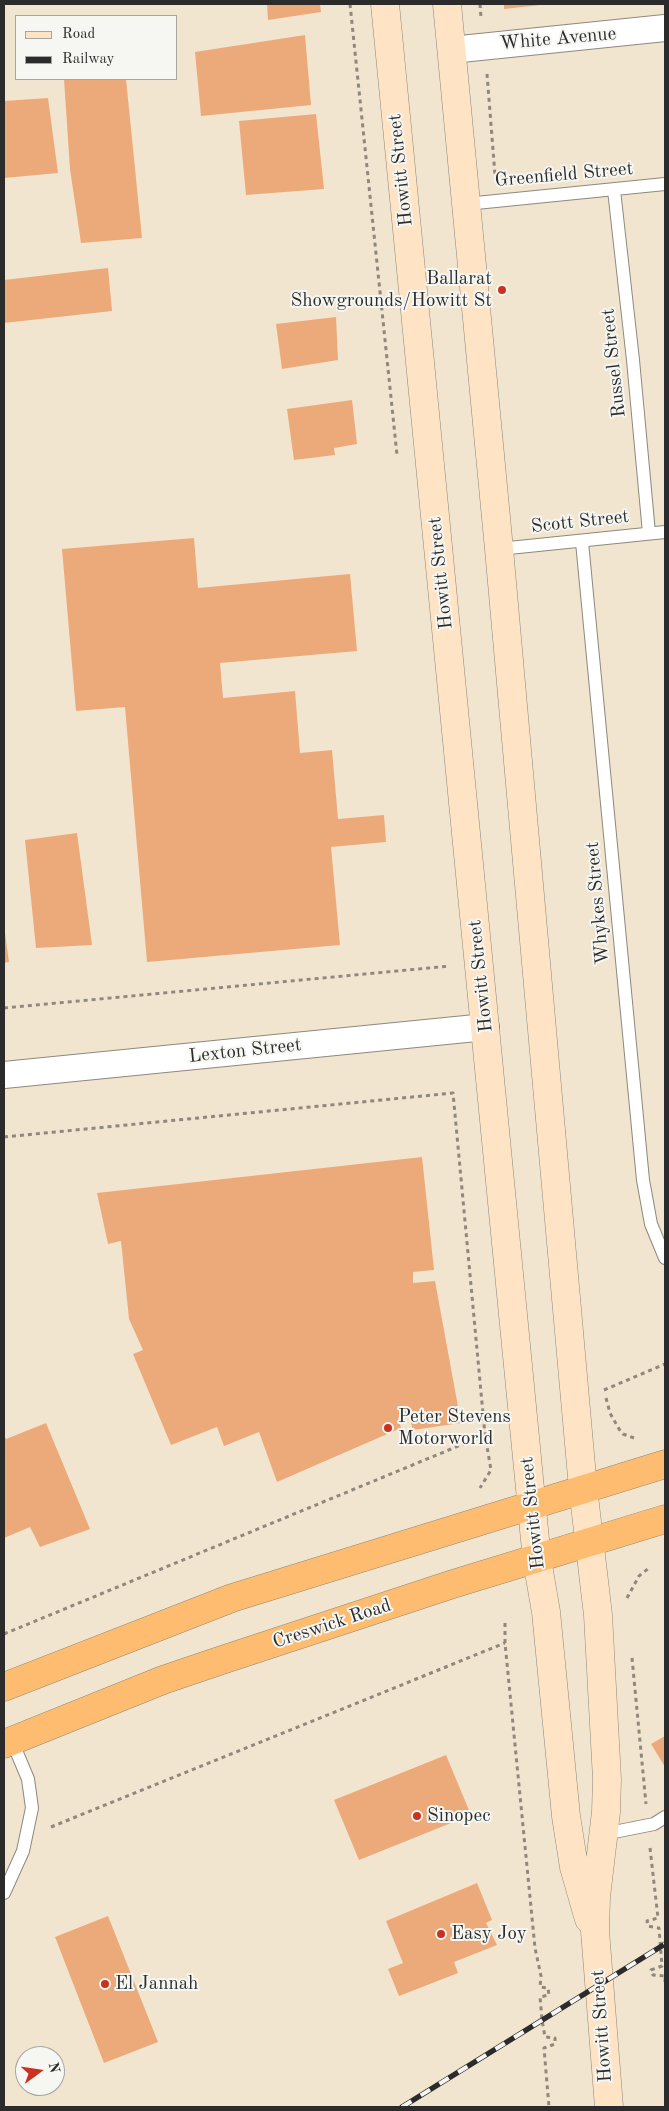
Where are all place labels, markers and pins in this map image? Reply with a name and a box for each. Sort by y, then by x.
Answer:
place label: Ballarat Showgrounds/Howitt St [290,268,492,312]
marker: Ballarat Showgrounds/Howitt St [496,284,508,296]
place label: Peter Stevens Motorworld [398,1406,511,1450]
marker: Peter Stevens Motorworld [382,1422,394,1434]
place label: Sinopec [427,1805,490,1827]
marker: Sinopec [411,1810,423,1822]
place label: Easy Joy [451,1923,527,1945]
marker: Easy Joy [435,1928,447,1940]
place label: El Jannah [115,1973,198,1995]
marker: El Jannah [99,1978,111,1990]

